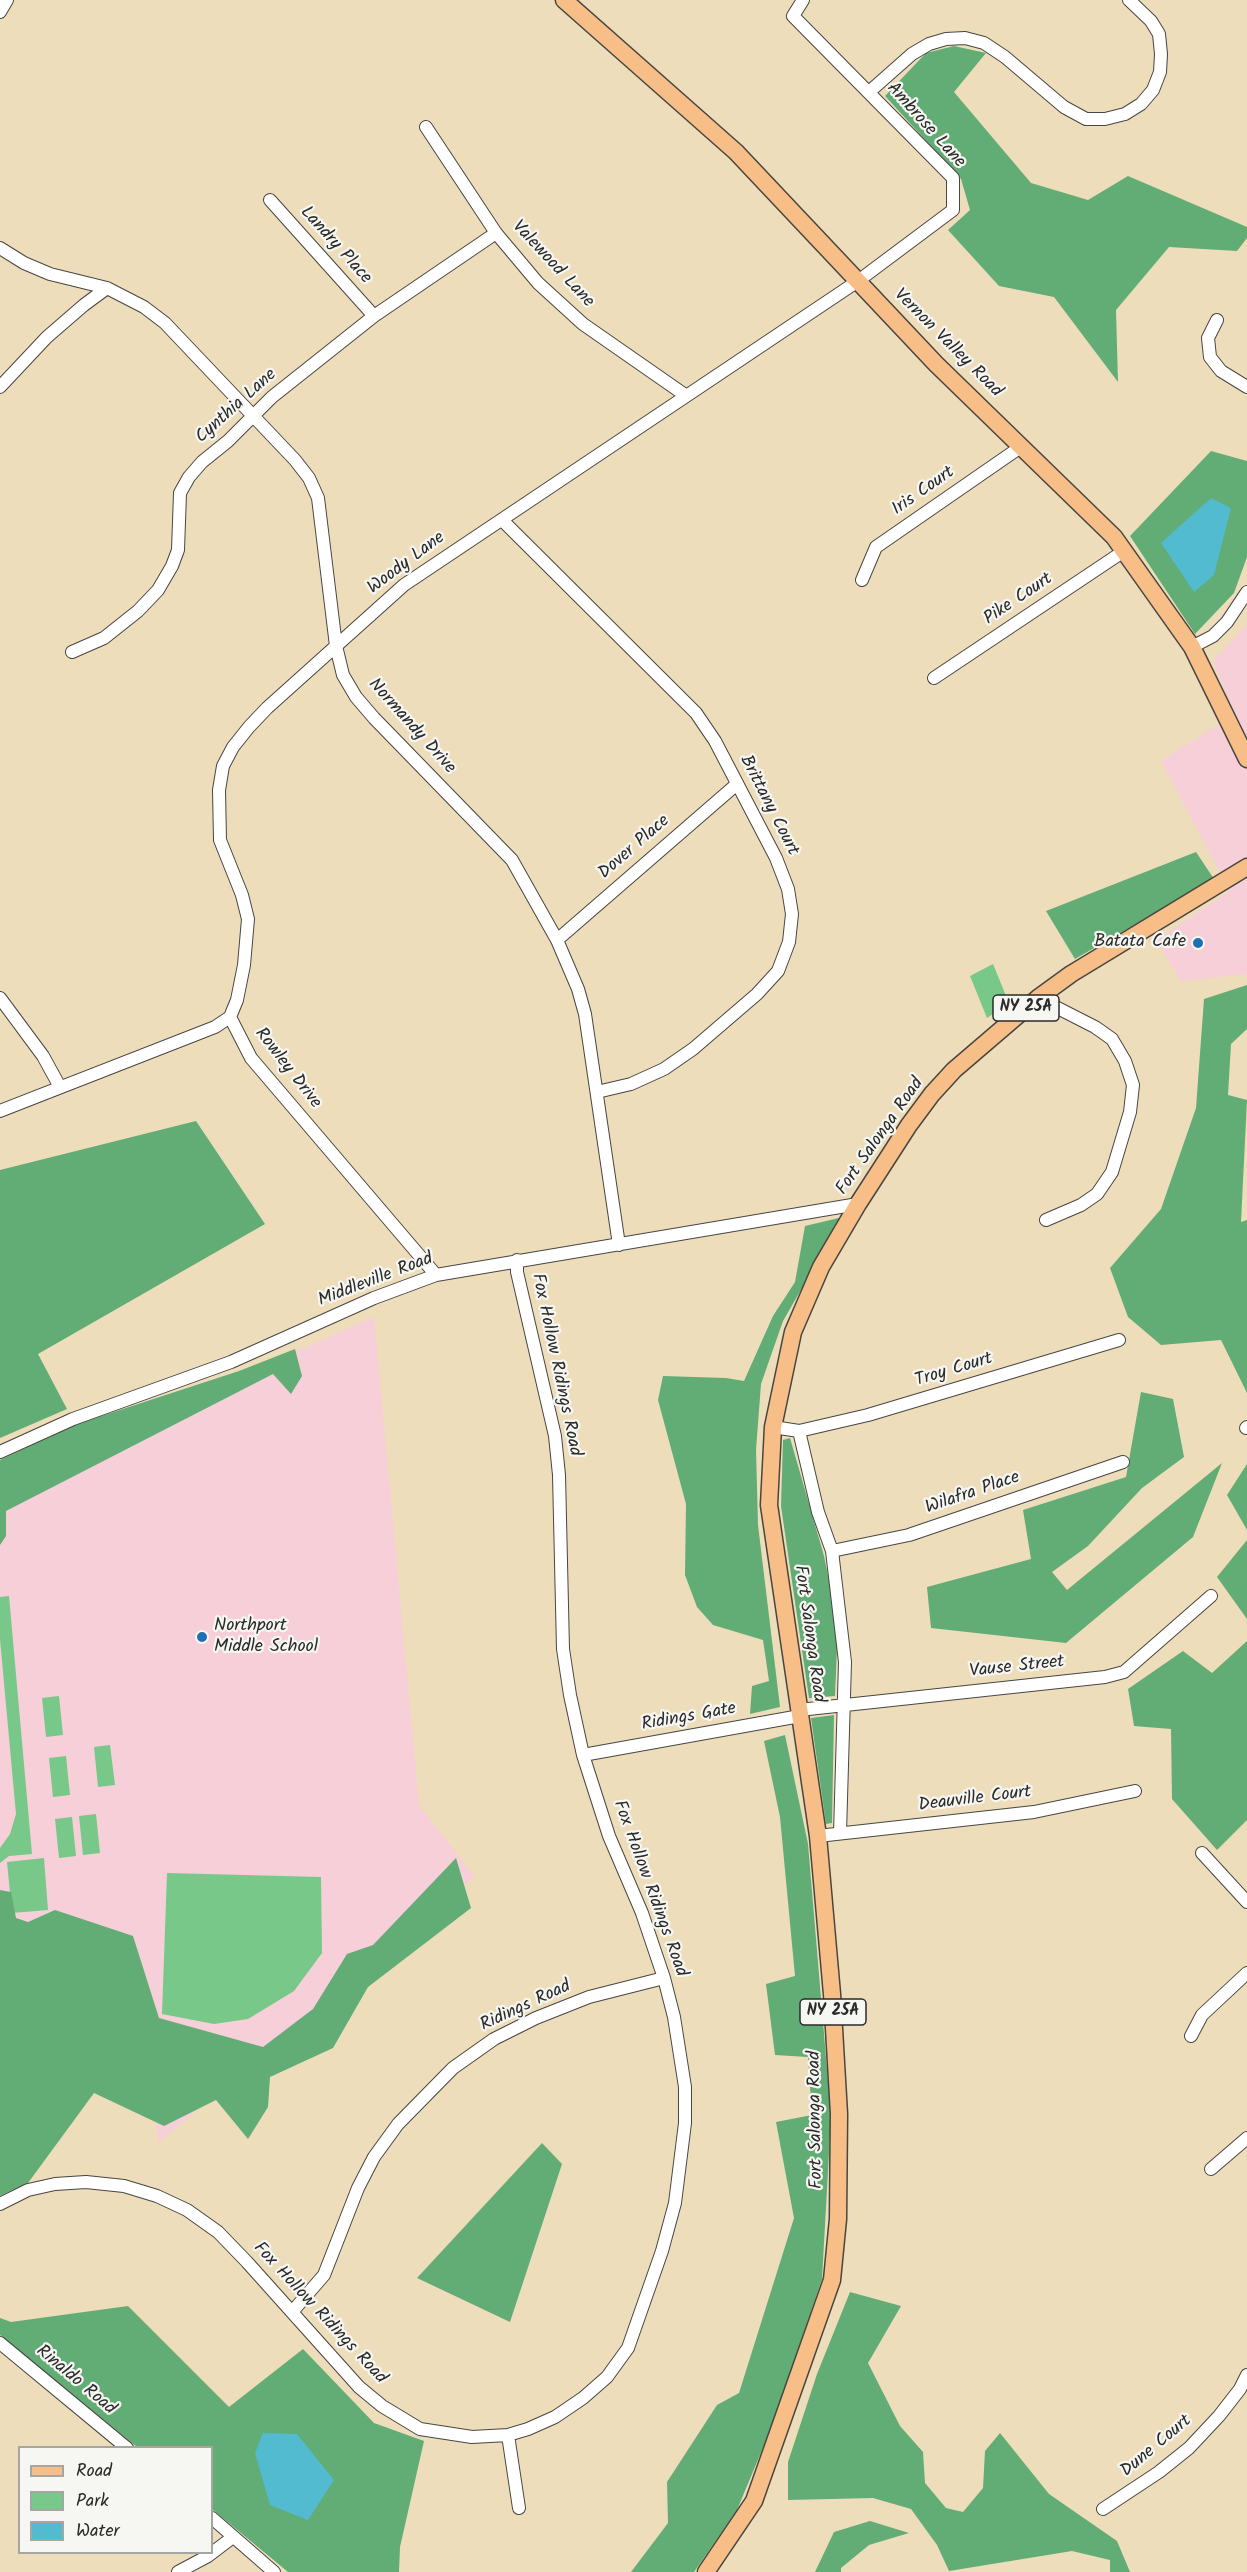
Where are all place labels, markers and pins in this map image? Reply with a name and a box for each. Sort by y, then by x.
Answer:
place label: Batata Cafe [1094,932,1186,954]
marker: Batata Cafe [1191,936,1205,950]
place label: Northport Middle School [214,1616,318,1658]
marker: Northport Middle School [195,1630,209,1644]

